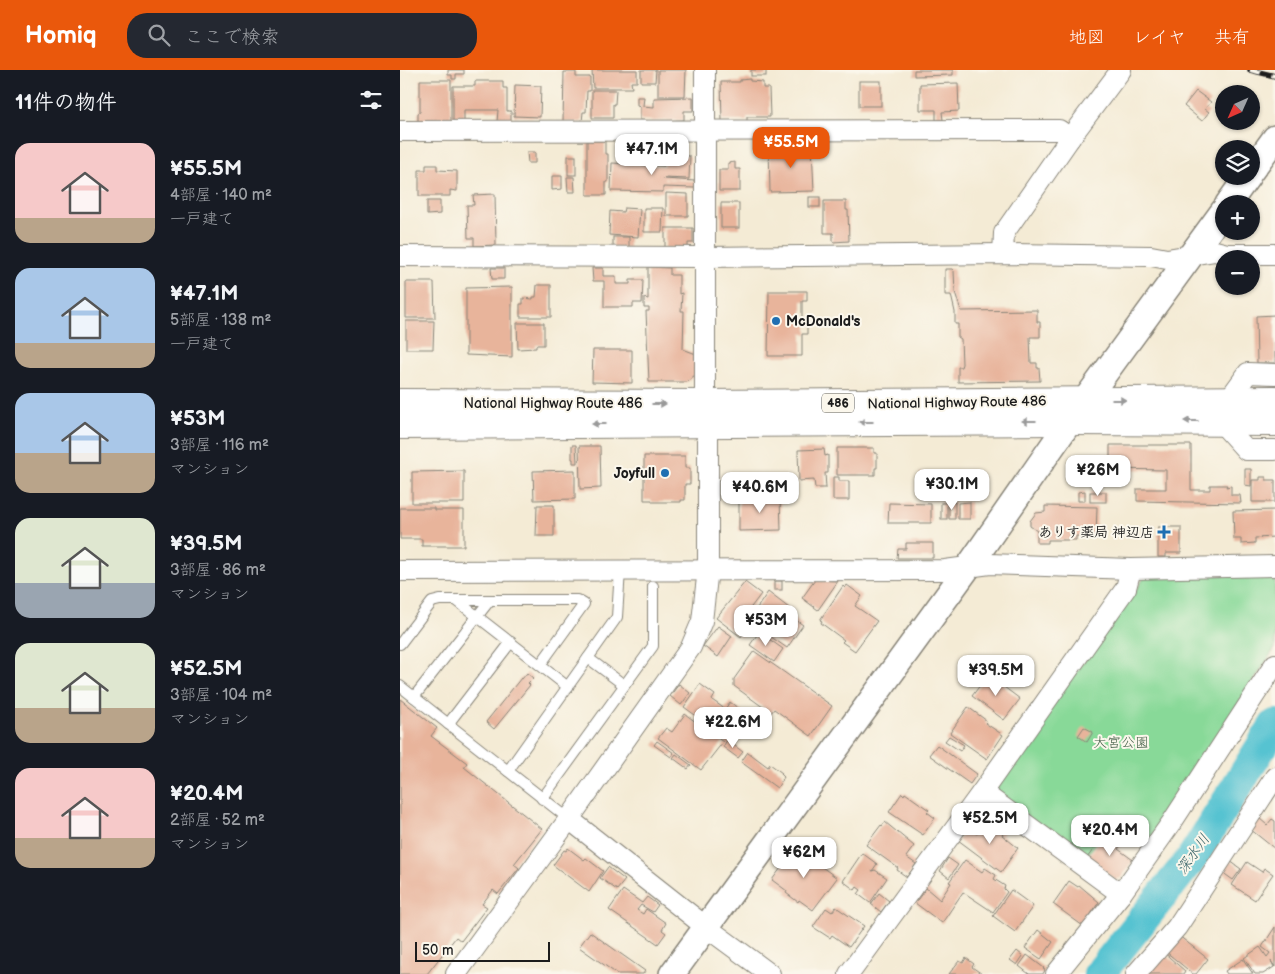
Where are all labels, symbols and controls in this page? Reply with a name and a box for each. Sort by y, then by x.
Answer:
search box [127,13,477,58]
text: Homiq [25,21,97,50]
icon: search [145,21,173,49]
text: ここで検索 [185,26,280,49]
text: 地図 [1069,27,1105,48]
text: レイヤ [1133,27,1186,48]
text: 共有 [1214,27,1250,48]
north arrow [1215,85,1260,130]
map controls [1215,85,1260,295]
icon: filters [357,86,385,114]
text: 11件の物件 [15,90,117,115]
pin: ¥55.5M [750,126,832,169]
text: ¥55.5M [764,133,818,152]
pin: ¥47.1M [611,134,693,176]
text: ¥47.1M [626,140,678,159]
button: layers [1215,140,1260,185]
text: ¥55.5M [170,156,242,181]
icon: home [55,163,115,223]
text: 4部屋 · 140 m² [170,186,272,205]
button: + [1215,195,1260,240]
text: 一戸建て [170,210,234,229]
button: − [1215,250,1260,295]
text: ¥47.1M [170,281,238,306]
icon: home [55,288,115,348]
text: 5部屋 · 138 m² [170,311,271,330]
place label: McDonald's [786,313,861,330]
marker: McDonald's [770,315,782,327]
text: 一戸建て [170,335,234,354]
street label: National Highway Route 486 [867,392,1047,413]
road number: 486 [822,393,854,412]
street label: National Highway Route 486 [463,395,643,412]
one-way arrow [1111,396,1127,404]
one-way arrow [651,400,667,408]
text: ¥53M [170,406,225,431]
icon: home [55,413,115,473]
one-way arrow [1021,417,1037,425]
one-way arrow [1183,417,1199,425]
one-way arrow [858,418,874,426]
one-way arrow [591,420,607,428]
text: 3部屋 · 116 m² [170,436,269,455]
pin: ¥26M [1068,454,1128,497]
text: マンション [170,460,249,479]
text: ¥26M [1077,461,1119,480]
place label: Joyfull [614,465,655,482]
marker: Joyfull [659,467,671,479]
pin: ¥30.1M [911,468,993,511]
pin: ¥40.6M [719,472,801,514]
text: ¥30.1M [925,475,979,494]
text: ¥40.6M [732,478,788,497]
place label: ありす薬局 神辺店 [1038,524,1154,541]
marker: ありす薬局 神辺店 [1158,526,1170,538]
text: ¥39.5M [170,531,242,556]
icon: home [55,538,115,598]
text: 3部屋 · 86 m² [170,561,266,580]
text: マンション [170,585,249,604]
pin: ¥53M [736,604,796,647]
text: ¥53M [745,611,787,630]
pin: ¥39.5M [955,654,1037,697]
text: ¥52.5M [170,656,242,681]
text: ¥39.5M [968,661,1024,680]
icon: home [55,663,115,723]
text: 3部屋 · 104 m² [170,686,272,705]
pin: ¥22.6M [692,706,774,749]
text: マンション [170,710,249,729]
text: ¥22.6M [705,713,761,732]
park label: 大宮公園 [1093,734,1149,751]
text: ¥20.4M [170,781,243,806]
icon: home [55,788,115,848]
pin: ¥52.5M [949,802,1031,845]
text: ¥52.5M [962,809,1018,828]
text: 2部屋 · 52 m² [170,811,265,830]
pin: ¥20.4M [1069,814,1151,857]
text: ¥20.4M [1082,821,1138,840]
water label: 深水川 [1173,830,1214,878]
text: マンション [170,835,249,854]
pin: ¥62M [774,836,834,879]
text: ¥62M [783,843,825,862]
scale bar [415,939,550,962]
text: 50 m [422,942,454,959]

